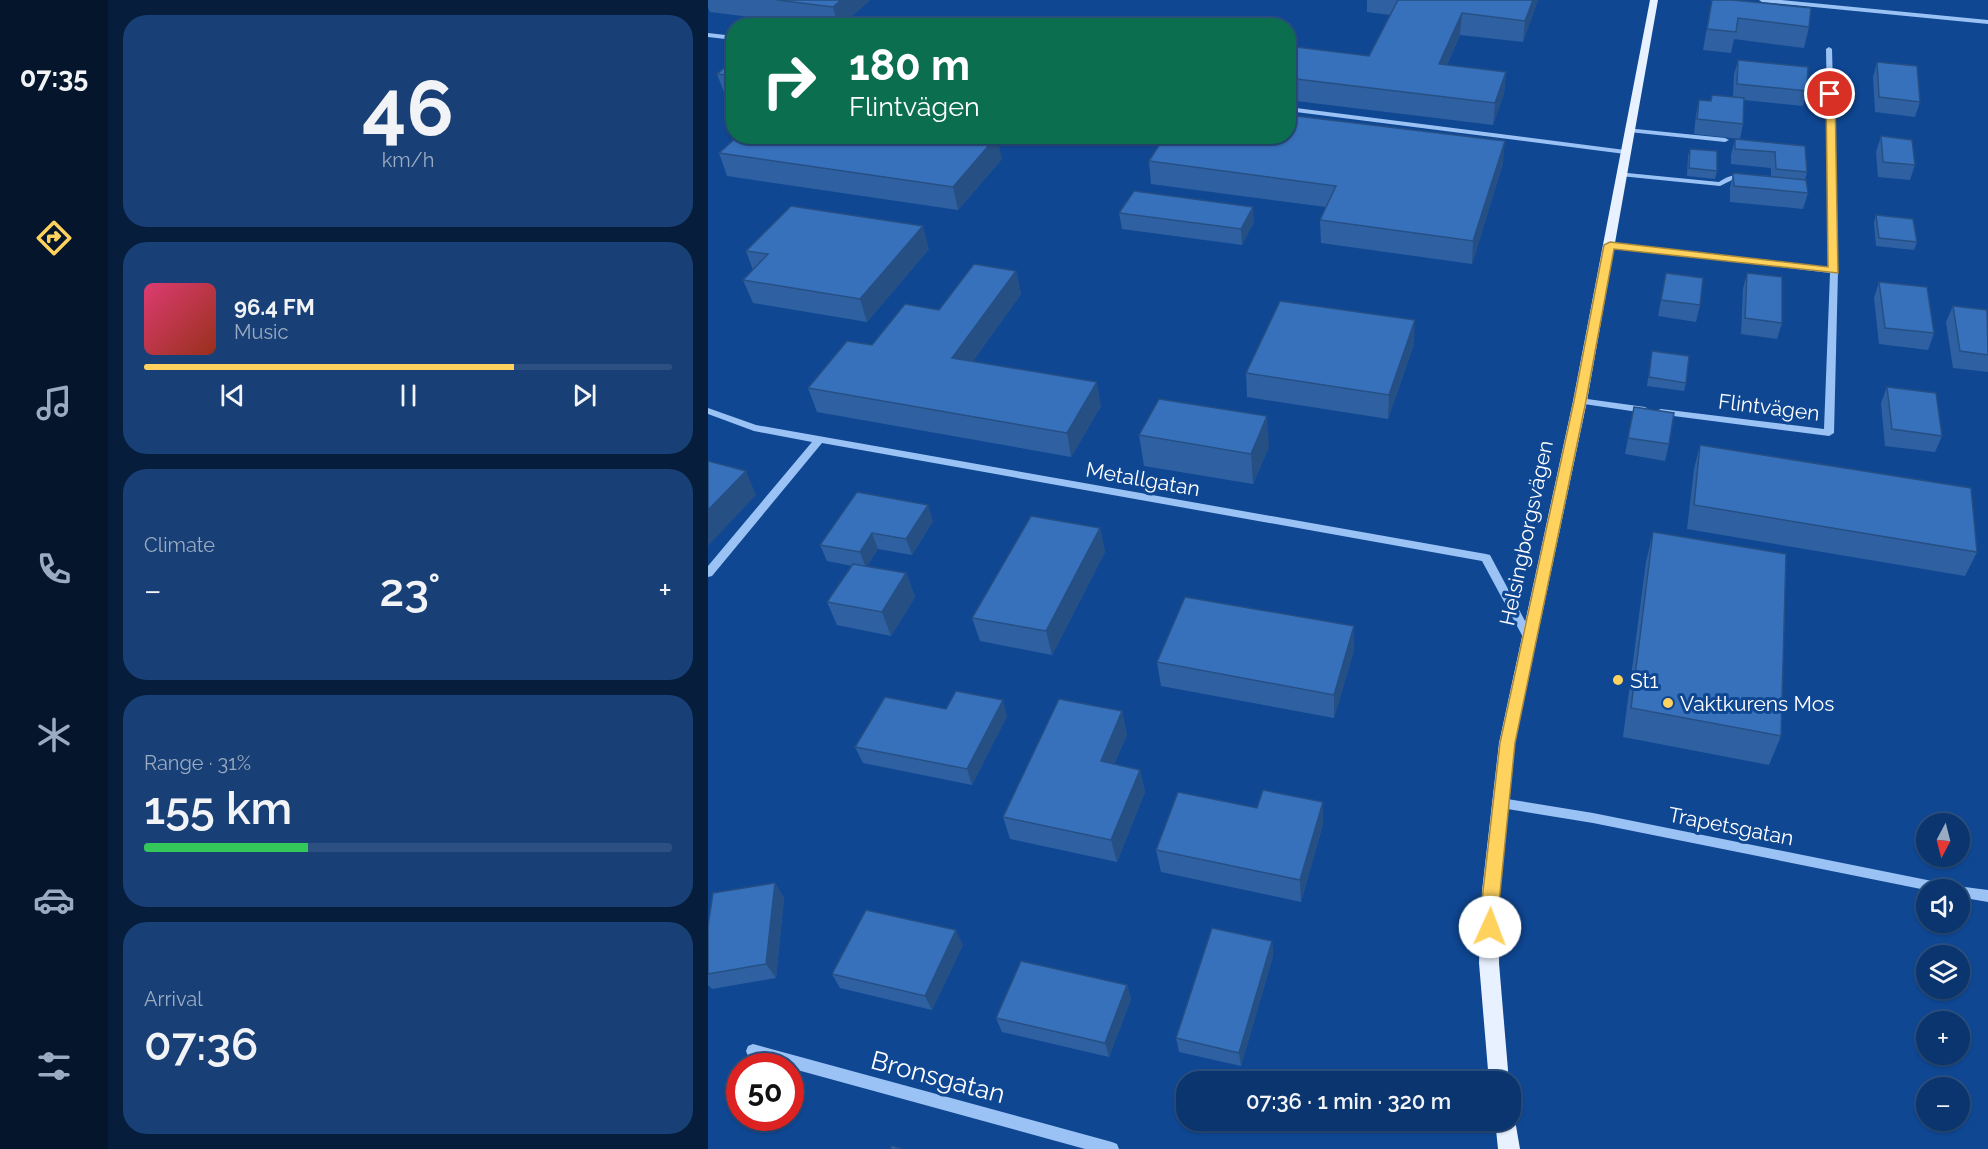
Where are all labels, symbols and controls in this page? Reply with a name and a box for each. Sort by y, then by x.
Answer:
text: 180 m [849,41,970,90]
icon: right [750,42,828,120]
text: 07:35 [20,62,88,93]
text: 46 [362,63,454,154]
pin [1804,68,1855,119]
icon: arrive [1813,77,1846,110]
text: Flintvägen [849,91,980,122]
text: km/h [382,148,434,172]
icon: directions [33,217,75,259]
text: 96.4 FM [234,294,315,320]
text: Music [234,320,288,344]
icon: previous [216,379,249,412]
icon: pause [392,379,425,412]
icon: next [568,379,601,412]
icon: music [33,382,75,424]
street label: Flintvägen [1717,388,1821,426]
street label: Helsingborgsvägen [1494,438,1558,628]
street label: Metallgatan [1084,457,1202,501]
text: Climate [144,533,215,557]
icon: phone [33,548,75,590]
text: 23° [380,564,441,617]
text: − [144,571,162,610]
text: + [658,571,672,610]
place label: St1 [1630,668,1659,693]
marker: St1 [1611,673,1625,687]
place label: Vaktkurens Mos [1680,691,1834,716]
marker: Vaktkurens Mos [1661,696,1675,710]
icon: climate [33,714,75,756]
text: Range · 31% [144,751,251,775]
text: 155 km [144,782,292,835]
street label: Trapetsgatan [1666,802,1796,850]
north arrow [1916,813,1970,867]
map controls [1916,813,1970,1131]
icon: car [33,879,75,921]
button: sound [1916,879,1970,933]
position arrow [1458,895,1522,959]
button: layers [1916,945,1970,999]
text: Arrival [144,987,203,1011]
button: + [1916,1011,1970,1065]
text: 07:36 [144,1018,258,1071]
icon: filters [33,1045,75,1087]
street label: Bronsgatan [868,1045,1008,1109]
speed limit sign: 50 [726,1053,804,1131]
button: − [1916,1077,1970,1131]
text: 07:36 · 1 min · 320 m [1246,1088,1451,1114]

